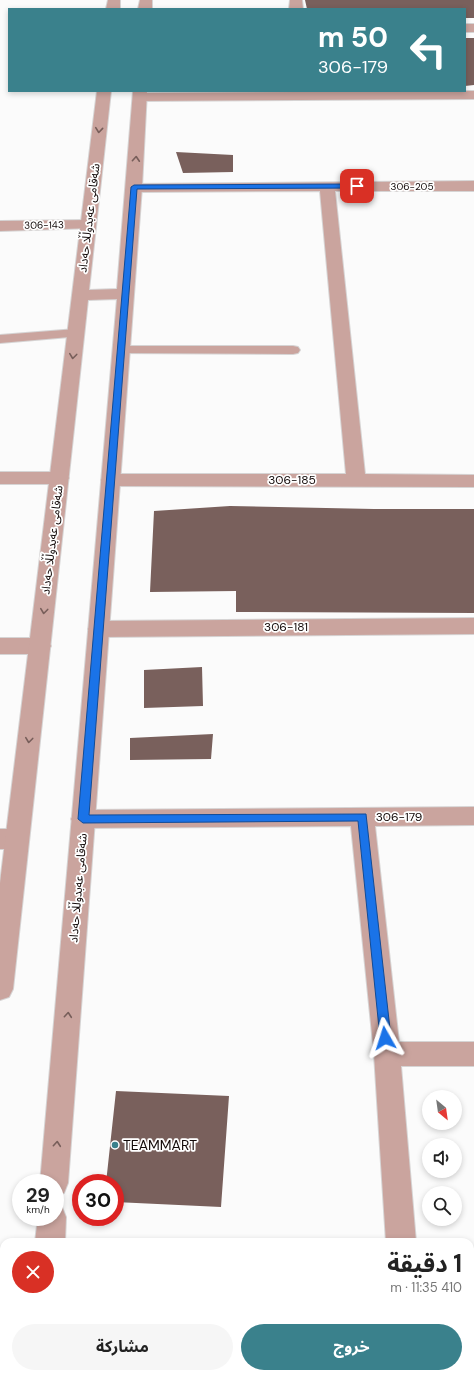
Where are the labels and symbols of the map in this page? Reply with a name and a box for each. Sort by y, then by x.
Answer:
one-way arrow [95,127,104,133]
one-way arrow [132,156,140,162]
street label: شەقامی عەبدوڵڵا حەداد [73,162,104,274]
pin [340,169,374,203]
street label: 306-205 [390,180,434,193]
street label: 306-143 [24,218,64,232]
one-way arrow [69,353,78,359]
street label: 306-185 [268,472,316,488]
street label: شەقامی عەبدوڵڵا حەداد [36,484,67,596]
one-way arrow [39,608,48,614]
street label: 306-181 [264,619,308,635]
one-way arrow [25,737,34,743]
street label: 306-179 [376,809,422,825]
street label: شەقامی عەبدوڵڵا حەداد [64,832,91,943]
one-way arrow [63,1012,72,1018]
position arrow [364,1017,406,1059]
north arrow [422,1090,462,1130]
place label: TEAMMART [123,1136,197,1154]
marker: TEAMMART [110,1140,120,1150]
one-way arrow [53,1141,62,1147]
speed limit sign: 30 [72,1174,124,1226]

